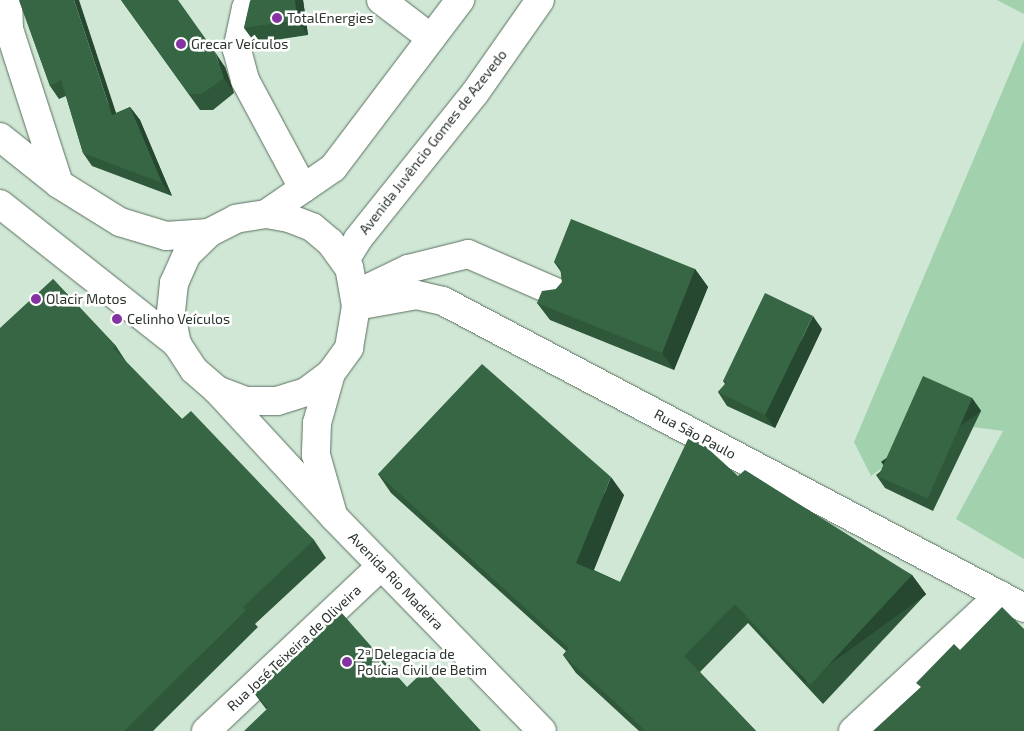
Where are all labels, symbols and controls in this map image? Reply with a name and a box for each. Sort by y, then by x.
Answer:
place label: TotalEnergies [287,10,374,26]
marker: TotalEnergies [271,12,283,24]
place label: Grecar Veículos [191,36,289,52]
marker: Grecar Veículos [175,38,187,50]
street label: Avenida Juvêncio Gomes de Azevedo [355,46,511,238]
place label: Olacir Motos [46,291,127,307]
marker: Olacir Motos [30,293,42,305]
place label: Celinho Veículos [127,311,231,327]
marker: Celinho Veículos [111,313,123,325]
street label: Rua São Paulo [651,405,739,463]
street label: Avenida Rio Madeira [345,529,447,633]
street label: Rua José Teixeira de Oliveira [223,581,365,715]
place label: 2ª Delegacia de Polícia Civil de Betim [357,646,487,679]
marker: 2ª Delegacia de Polícia Civil de Betim [341,656,353,668]

